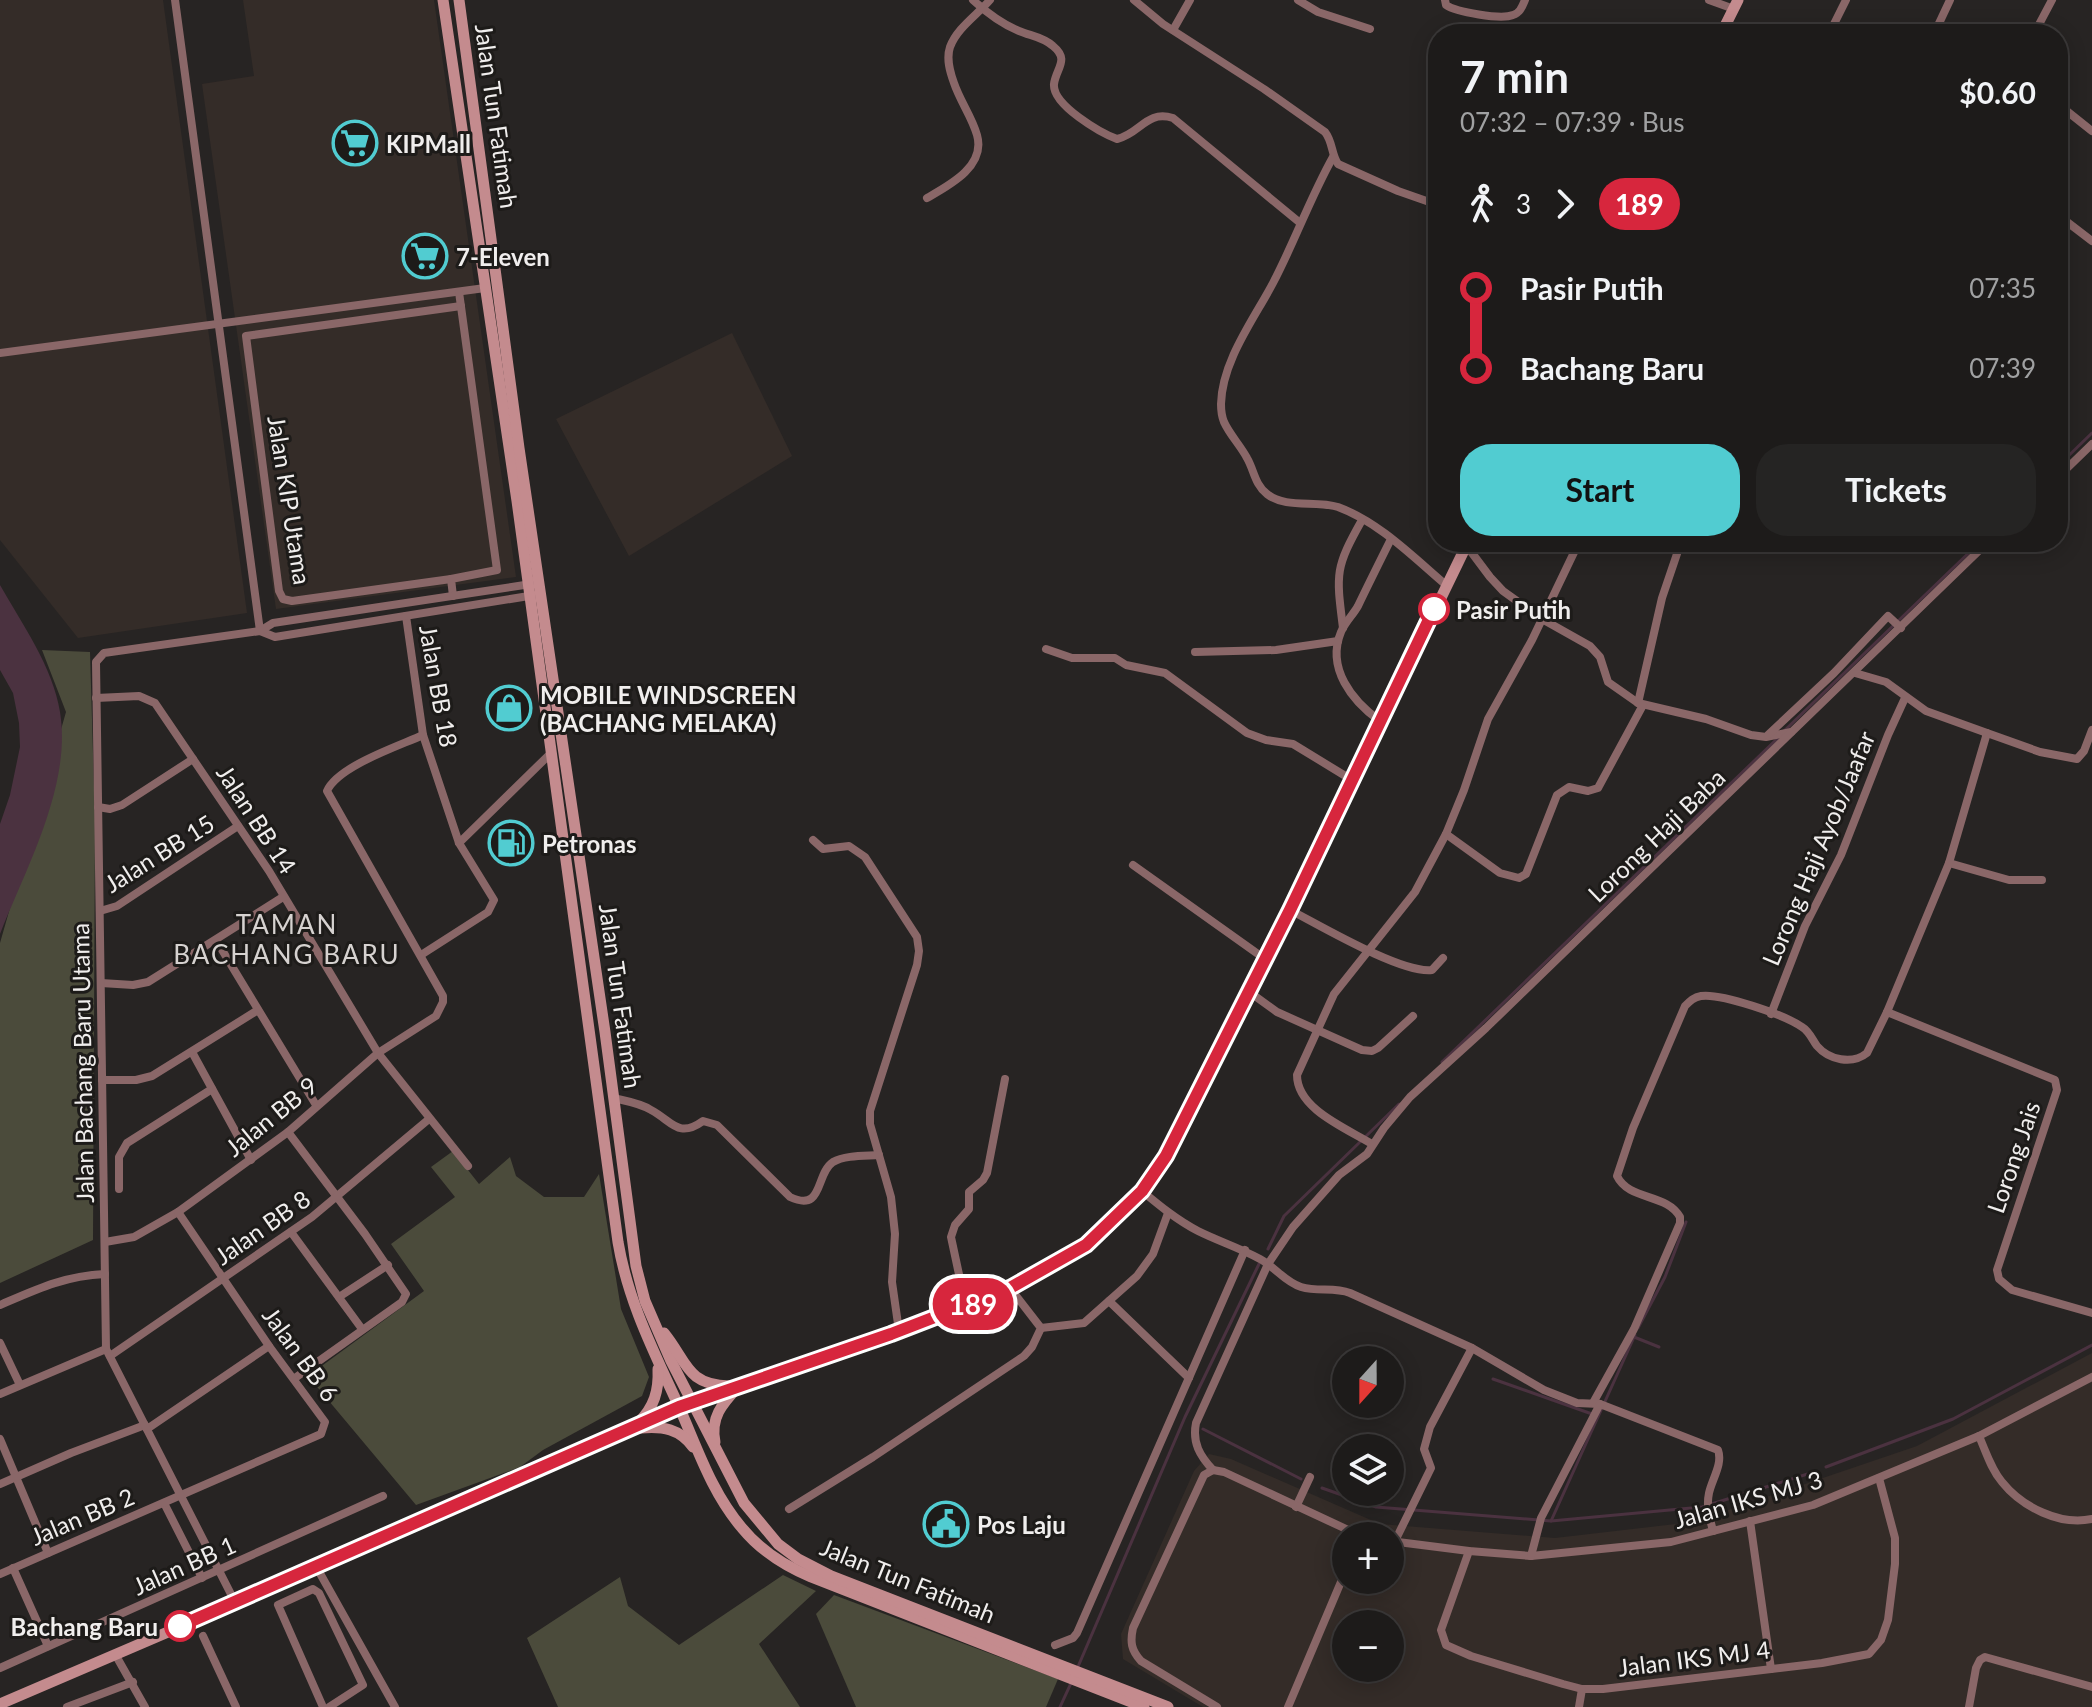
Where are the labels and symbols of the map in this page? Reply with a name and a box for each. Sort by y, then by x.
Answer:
street label: Jalan Tun Fatimah [470,22,524,210]
supermarket icon: KIPMall [331,119,379,167]
place label: KIPMall [386,129,471,158]
supermarket icon: 7-Eleven [401,232,449,280]
place label: 7-Eleven [456,242,550,271]
street label: Jalan KIP Utama [262,413,318,587]
marker: Pasir Putih [1419,594,1449,624]
place label: Pasir Putih [1456,595,1571,624]
street label: Jalan BB 18 [414,623,464,749]
place label: MOBILE WINDSCREEN (BACHANG MELAKA) [540,680,797,737]
shop icon: MOBILE WINDSCREEN (BACHANG MELAKA) [485,684,533,732]
street label: Lorong Haji Ayob/Jaafar [1755,726,1881,969]
street label: Jalan BB 14 [211,759,303,879]
street label: Lorong Haji Baba [1582,762,1730,908]
street label: Jalan BB 15 [99,808,219,898]
fuel station icon: Petronas [487,819,535,867]
place label: Petronas [542,829,637,858]
street label: Jalan Tun Fatimah [594,902,648,1090]
district label: TAMAN BACHANG BARU [173,908,401,970]
street label: Jalan Bachang Baru Utama [65,923,99,1203]
street label: Jalan BB 9 [219,1070,323,1162]
street label: Lorong Jais [1980,1097,2046,1217]
street label: Jalan BB 8 [209,1184,315,1270]
line badge: 189 [927,1278,1019,1330]
street label: Jalan BB 6 [257,1301,345,1407]
north arrow [1332,1346,1404,1418]
street label: Jalan IKS MJ 3 [1670,1464,1826,1534]
street label: Jalan BB 2 [26,1481,138,1551]
public building icon: Pos Laju [922,1500,970,1548]
place label: Pos Laju [977,1510,1066,1539]
street label: Jalan BB 1 [128,1529,240,1601]
street label: Jalan Tun Fatimah [816,1532,1000,1628]
marker: Bachang Baru [165,1611,195,1641]
place label: Bachang Baru [11,1612,158,1641]
street label: Jalan IKS MJ 4 [1616,1634,1772,1682]

